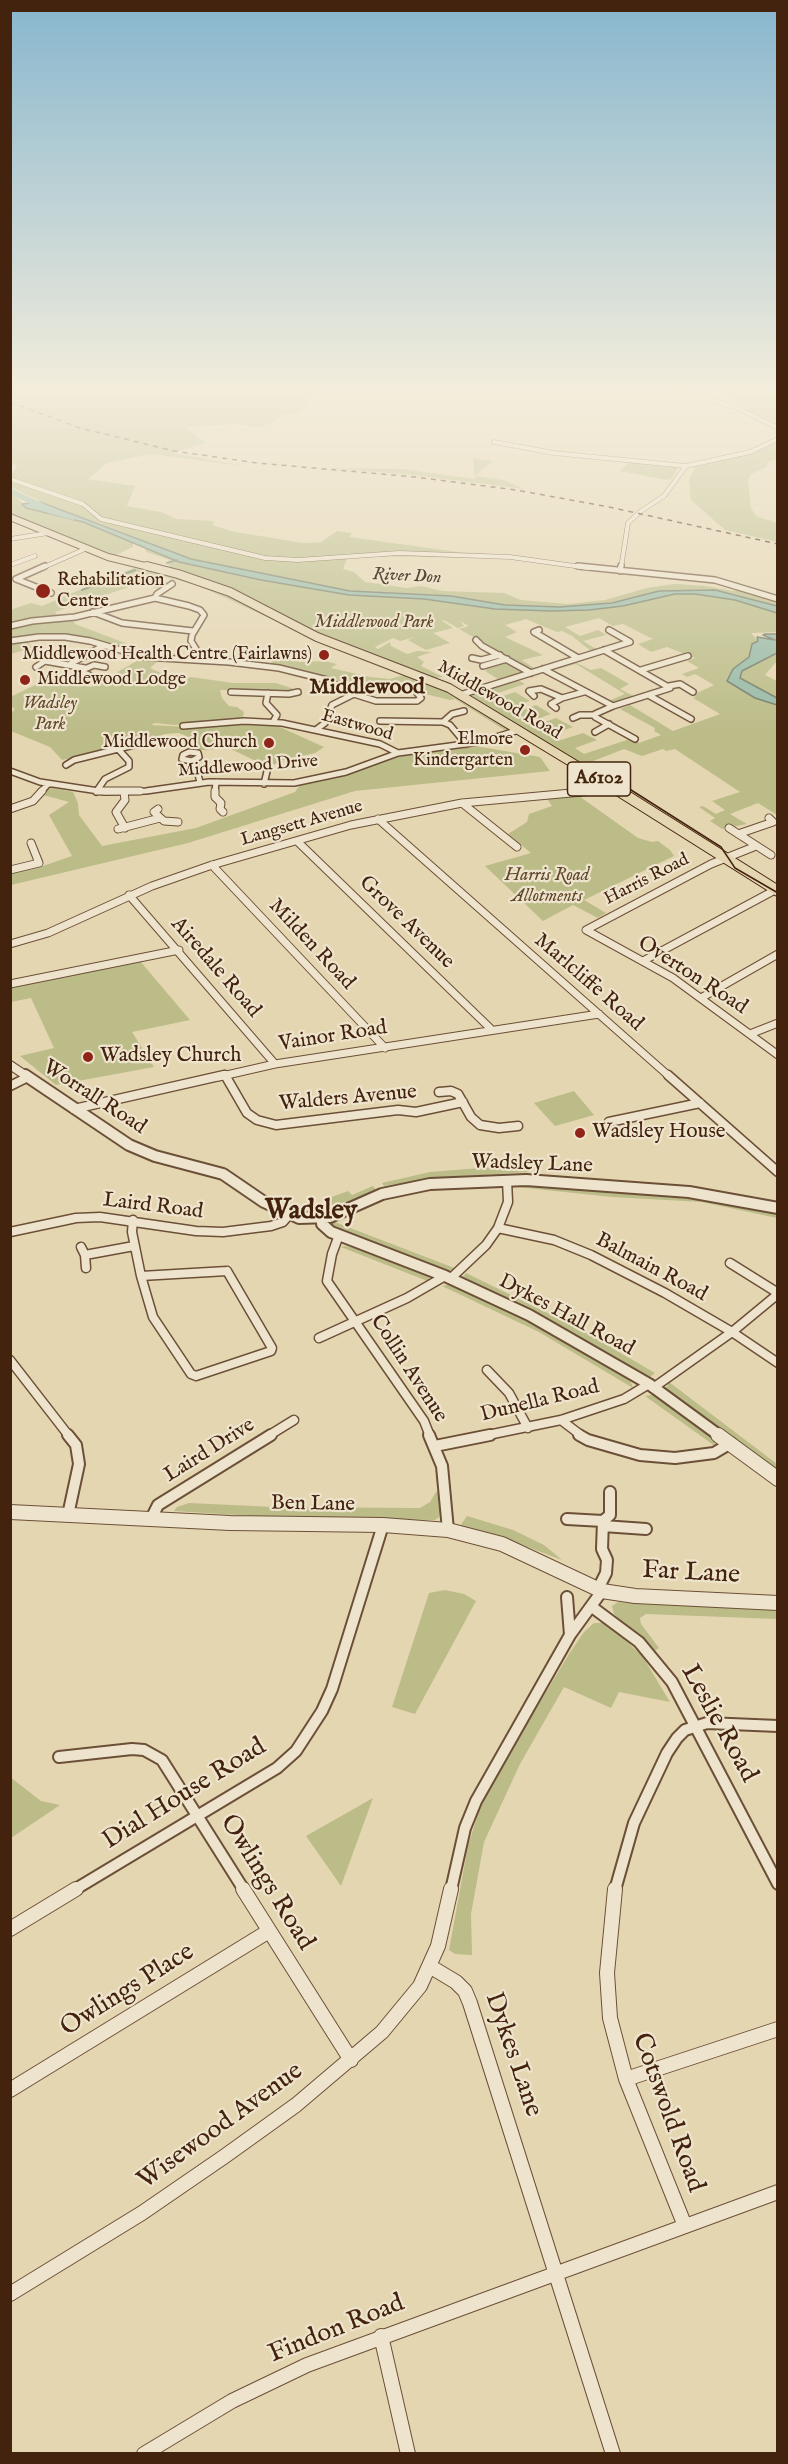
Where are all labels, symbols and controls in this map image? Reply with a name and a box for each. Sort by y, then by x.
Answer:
water label: River Don [372,564,442,590]
place label: Rehabilitation Centre [57,570,164,612]
marker: Rehabilitation Centre [34,582,52,600]
park label: Middlewood Park [315,612,433,634]
place label: Middlewood Health Centre (Fairlawns) [22,644,312,666]
marker: Middlewood Health Centre (Fairlawns) [317,648,331,662]
street label: Middlewood Road [433,657,565,745]
place label: Middlewood Lodge [37,669,186,691]
marker: Middlewood Lodge [18,673,32,687]
district label: Middlewood [309,675,425,701]
park label: Wadsley Park [23,693,77,736]
street label: Eastwood [319,705,395,747]
place label: Elmore Kindergarten [413,729,513,771]
place label: Middlewood Church [103,732,257,754]
marker: Middlewood Church [262,736,276,750]
marker: Elmore Kindergarten [518,743,532,757]
street label: Middlewood Drive [177,751,319,783]
road number: A6102 [568,762,630,796]
street label: Langsett Avenue [239,796,365,852]
street label: Harris Road [601,849,693,911]
park label: Harris Road Allotments [505,865,589,908]
street label: Grove Avenue [353,871,459,975]
street label: Milden Road [263,894,359,996]
street label: Airedale Road [165,913,265,1023]
street label: Marlcliffe Road [528,929,648,1037]
street label: Overton Road [632,931,752,1021]
street label: Vainor Road [277,1016,389,1058]
place label: Wadsley Church [100,1044,241,1070]
marker: Wadsley Church [81,1050,95,1064]
street label: Worrall Road [38,1055,150,1141]
street label: Walders Avenue [278,1080,418,1118]
place label: Wadsley House [592,1120,725,1146]
marker: Wadsley House [573,1126,587,1140]
street label: Wadsley Lane [471,1150,593,1180]
street label: Laird Road [102,1188,204,1226]
district label: Wadsley [265,1196,357,1228]
street label: Balmain Road [591,1228,711,1308]
street label: Dykes Hall Road [494,1270,638,1362]
street label: Collin Avenue [364,1310,452,1428]
street label: Dunella Road [478,1375,602,1429]
street label: Laird Drive [160,1413,260,1489]
street label: Ben Lane [271,1492,355,1518]
street label: Far Lane [641,1556,741,1592]
street label: Leslie Road [673,1660,763,1788]
street label: Dial House Road [98,1732,272,1858]
street label: Owlings Road [212,1809,320,1957]
street label: Owlings Place [55,1938,201,2044]
street label: Dykes Lane [476,1989,548,2121]
street label: Cotswold Road [624,2029,710,2197]
street label: Wisewood Avenue [132,2057,310,2197]
street label: Findon Road [265,2289,409,2371]

